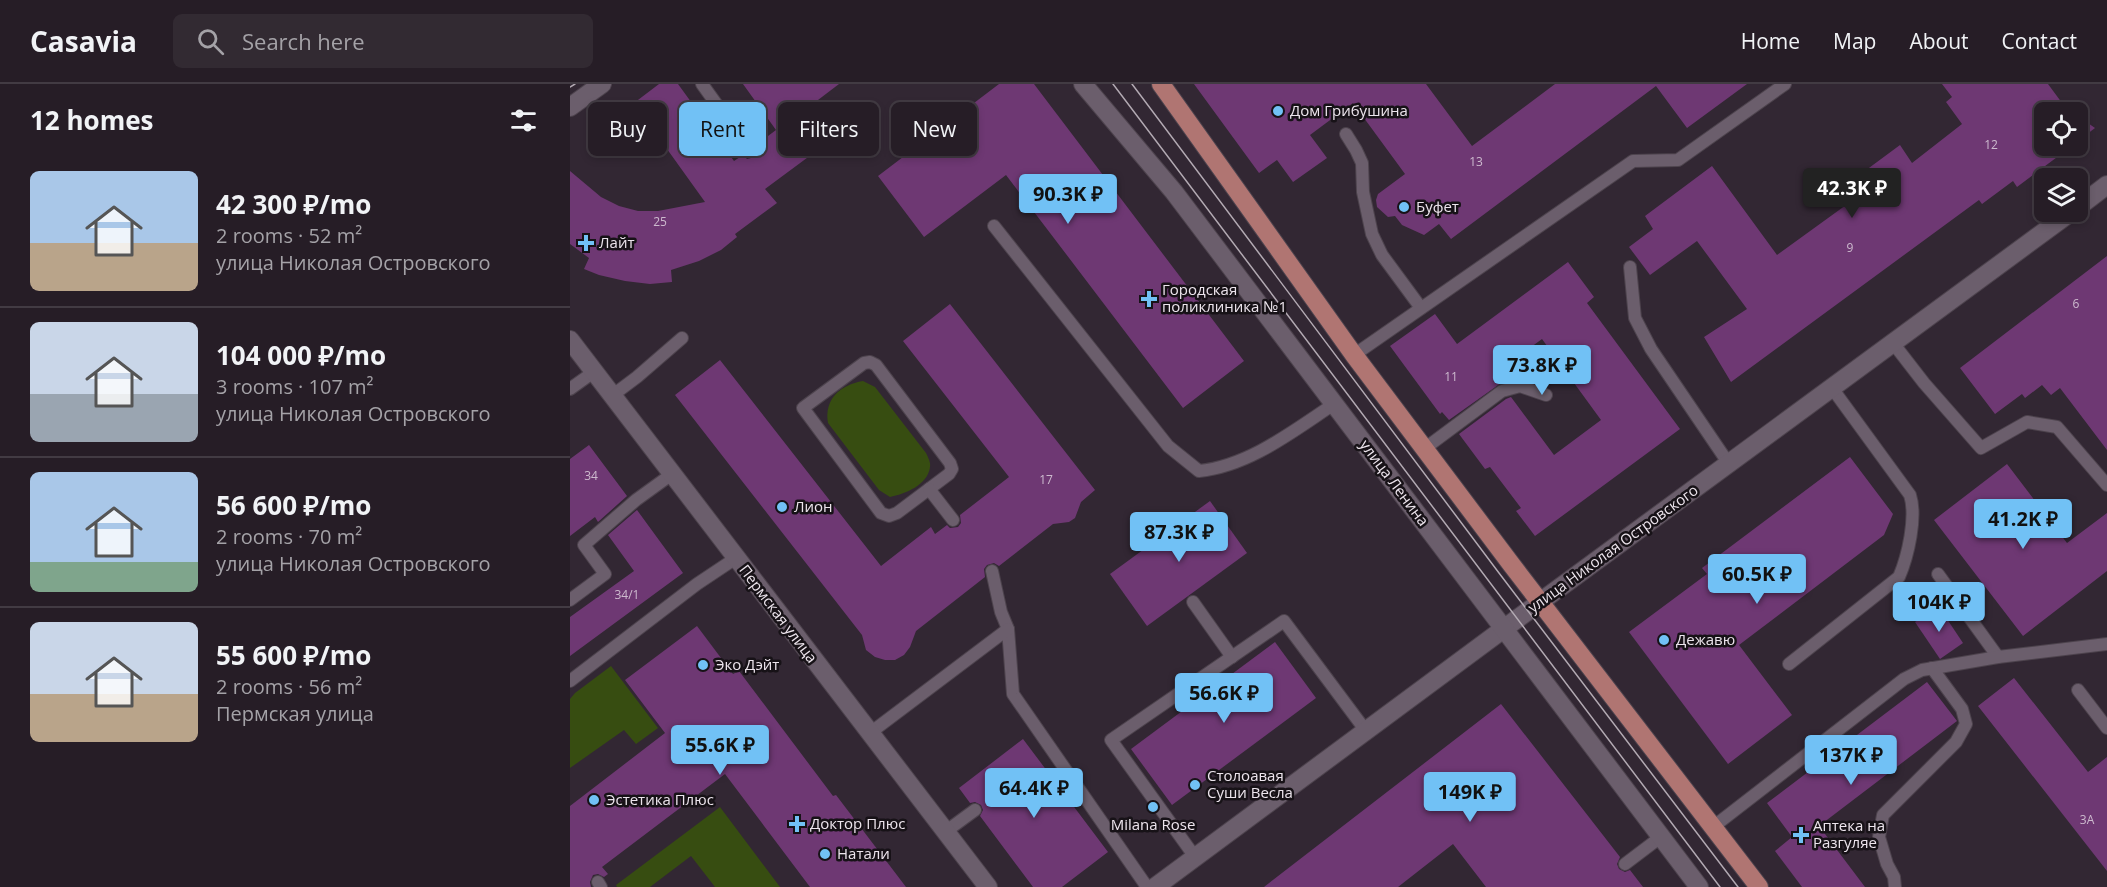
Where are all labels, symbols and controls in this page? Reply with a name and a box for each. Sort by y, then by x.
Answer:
search box [173,14,593,68]
text: Casavia [30,22,137,60]
icon: search [194,25,227,58]
text: Search here [242,26,365,56]
text: Home [1741,27,1800,55]
text: Map [1833,27,1876,55]
text: About [1909,27,1969,55]
text: Contact [2002,27,2077,55]
place label: Дом Грибушина [1290,100,1408,120]
text: 12 homes [30,102,154,138]
chip: Buy [588,102,667,156]
chip: Rent [679,102,766,156]
chip: Filters [778,102,879,156]
chip: New [891,102,977,156]
map controls [2034,102,2088,222]
button: locate [2034,102,2088,156]
icon: filters [507,104,540,137]
marker: Дом Грибушина [1271,104,1285,118]
house number: 12 [1984,136,1998,153]
house number: 13 [1469,153,1483,170]
pin: 42.3K ₽ [1797,168,1907,219]
button: layers [2034,168,2088,222]
pin: 90.3K ₽ [1013,174,1123,225]
text: 42.3K ₽ [1817,174,1887,201]
text: 90.3K ₽ [1033,180,1103,207]
text: 42 300 ₽/mo [216,186,371,222]
icon: home [78,195,150,267]
place label: Буфет [1416,196,1459,216]
marker: Буфет [1397,200,1411,214]
house number: 25 [653,213,667,230]
text: 2 rooms · 52 m² [216,222,362,249]
place label: Лайт [599,232,634,252]
marker: Лайт [577,234,595,252]
house number: 9 [1847,239,1854,256]
text: улица Николая Островского [216,249,491,276]
place label: Городская поликлиника №1 [1162,279,1287,316]
marker: Городская поликлиника №1 [1140,290,1158,308]
house number: 6 [2073,295,2080,312]
text: 104 000 ₽/mo [216,337,386,373]
pin: 73.8K ₽ [1487,345,1597,396]
icon: home [78,346,150,418]
text: 73.8K ₽ [1507,351,1577,378]
house number: 11 [1444,368,1458,385]
text: 3 rooms · 107 m² [216,373,374,400]
text: улица Николая Островского [216,400,491,427]
street label: улица Ленина [1356,435,1434,530]
house number: 34 [584,467,598,484]
house number: 17 [1039,471,1053,488]
street label: улица Николая Островского [1523,480,1702,617]
text: 56 600 ₽/mo [216,487,371,523]
icon: home [78,496,150,568]
place label: Лион [794,496,833,516]
pin: 41.2K ₽ [1968,499,2078,550]
marker: Лион [775,500,789,514]
text: 41.2K ₽ [1988,505,2058,532]
pin: 87.3K ₽ [1124,512,1234,563]
text: 87.3K ₽ [1144,518,1214,545]
text: 2 rooms · 70 m² [216,523,362,550]
text: улица Николая Островского [216,550,491,577]
pin: 60.5K ₽ [1702,554,1812,605]
street label: Пермская улица [735,560,822,667]
text: 60.5K ₽ [1722,560,1792,587]
pin: 104K ₽ [1890,582,1988,633]
house number: 34/1 [615,586,639,603]
text: 104K ₽ [1907,588,1971,615]
place label: Дежавю [1676,629,1735,649]
marker: Дежавю [1657,633,1671,647]
text: 55 600 ₽/mo [216,637,371,673]
icon: home [78,646,150,718]
place label: Эко Дэйт [715,654,779,674]
marker: Эко Дэйт [696,658,710,672]
text: 2 rooms · 56 m² [216,673,362,700]
pin: 56.6K ₽ [1169,673,1279,724]
text: 56.6K ₽ [1189,679,1259,706]
text: Пермская улица [216,700,374,727]
pin: 55.6K ₽ [665,725,775,776]
text: 55.6K ₽ [685,731,755,758]
pin: 137K ₽ [1802,735,1900,786]
text: 137K ₽ [1819,741,1883,768]
place label: Столоавая Суши Весла [1207,765,1293,802]
pin: 64.4K ₽ [979,768,1089,819]
pin: 149K ₽ [1421,772,1519,823]
text: 64.4K ₽ [999,774,1069,801]
marker: Столоавая Суши Весла [1188,778,1202,792]
text: 149K ₽ [1438,778,1502,805]
place label: Эстетика Плюс [606,789,714,809]
marker: Эстетика Плюс [587,793,601,807]
marker: Milana Rose [1146,800,1160,814]
house number: 3А [2080,811,2095,828]
place label: Доктор Плюс [810,813,905,833]
place label: Milana Rose [1111,814,1195,834]
marker: Доктор Плюс [788,815,806,833]
place label: Аптека на Разгуляе [1813,815,1885,852]
marker: Аптека на Разгуляе [1794,828,1808,842]
place label: Натали [837,843,890,863]
marker: Натали [818,847,832,861]

